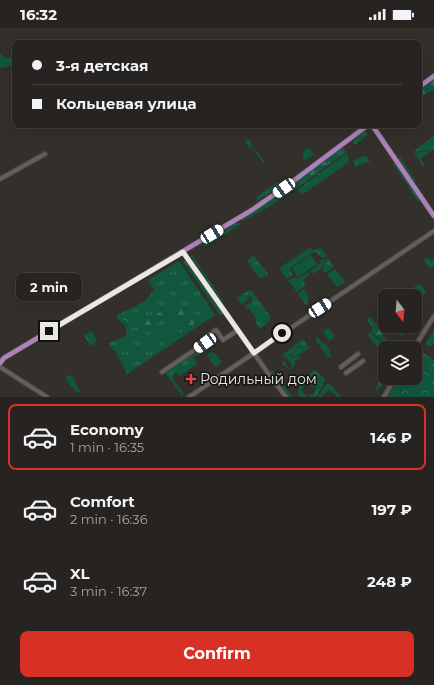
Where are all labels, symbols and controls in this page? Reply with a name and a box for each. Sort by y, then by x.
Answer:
text: 16:32 [20,5,57,24]
text: 3-я детская [56,56,148,75]
text: Кольцевая улица [56,94,197,113]
car [271,176,297,200]
car [199,223,225,245]
callout: 2 min [16,273,82,301]
text: 2 min [30,279,68,295]
north arrow [378,289,422,333]
map controls [378,289,422,385]
car [307,296,333,320]
route end [40,322,58,340]
route start [273,324,291,342]
car [192,331,218,355]
button: layers [378,341,422,385]
place label: Родильный дом [200,370,317,388]
marker: Родильный дом [185,373,197,385]
icon: car [22,419,58,455]
text: Economy [70,420,143,439]
text: 146 ₽ [370,428,412,447]
text: 1 min · 16:35 [70,439,144,455]
icon: car [22,491,58,527]
text: Comfort [70,492,135,511]
text: 197 ₽ [371,500,412,519]
text: 2 min · 16:36 [70,511,148,527]
icon: car [22,563,58,599]
text: XL [70,564,89,583]
text: 248 ₽ [367,572,412,591]
text: 3 min · 16:37 [70,583,147,599]
button: Confirm [20,631,414,677]

